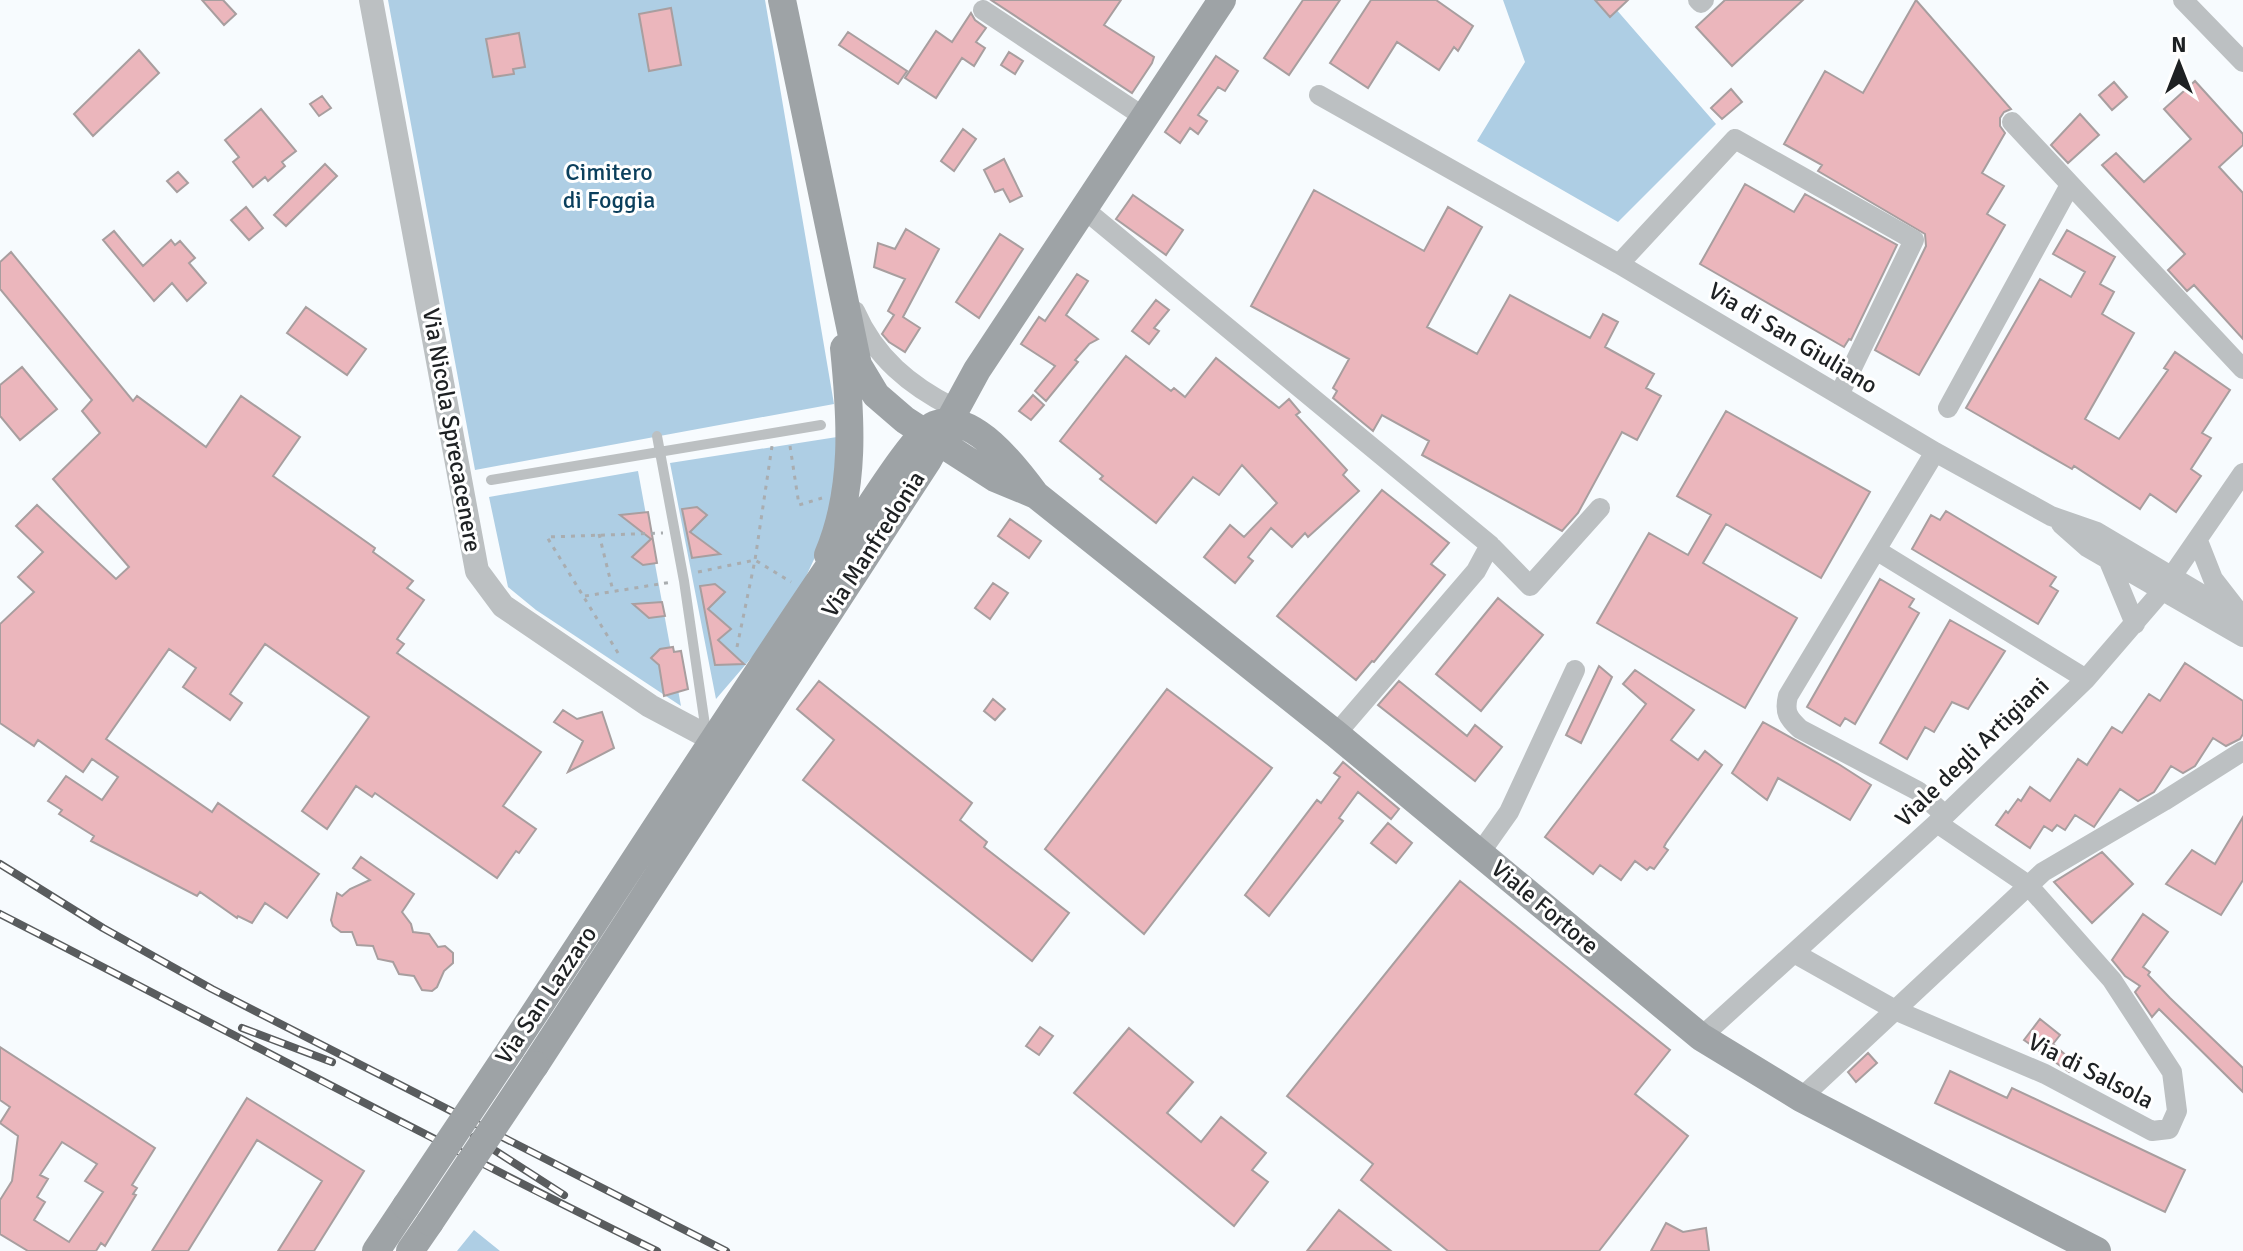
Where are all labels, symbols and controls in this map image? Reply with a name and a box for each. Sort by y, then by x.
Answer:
north arrow [2139,24,2219,104]
text: N [2171,31,2187,58]
park label: Cimitero di Foggia [563,157,655,215]
street label: Via di San Giuliano [1703,276,1883,400]
street label: Via Nicola Sprecacenere [416,306,488,554]
street label: Via Manfredonia [815,465,931,623]
street label: Viale degli Artigiani [1889,671,2055,833]
street label: Viale Fortore [1485,853,1605,961]
street label: Via San Lazzaro [489,920,603,1070]
street label: Via di Salsola [2023,1027,2159,1115]

